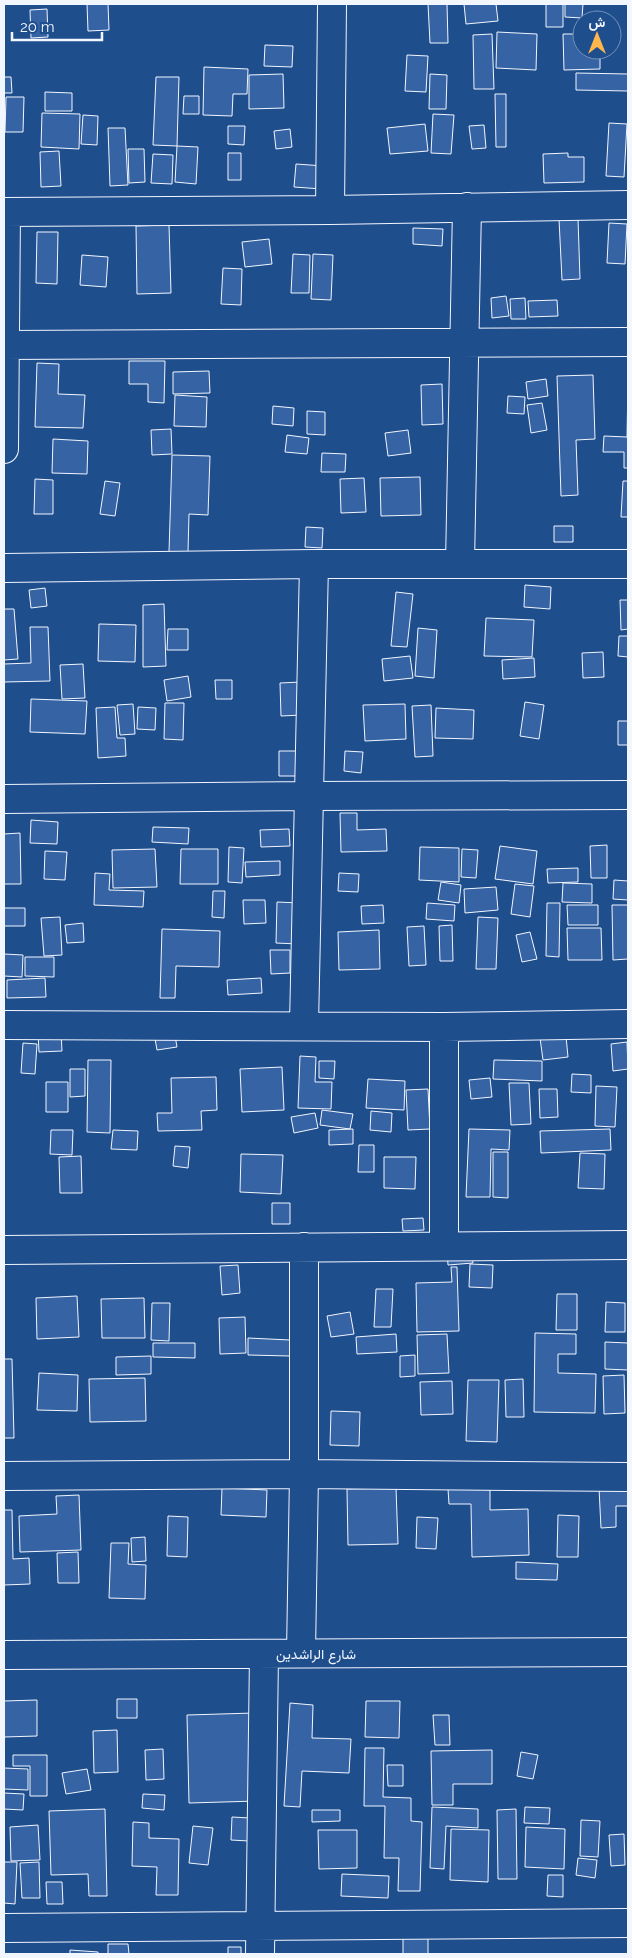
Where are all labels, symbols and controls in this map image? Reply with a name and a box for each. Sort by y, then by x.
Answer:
scale bar [12,10,102,42]
north arrow [572,10,622,60]
text: ش [589,14,606,31]
text: 20 m [20,18,55,36]
street label: شارع الراشدين [276,1646,356,1665]

